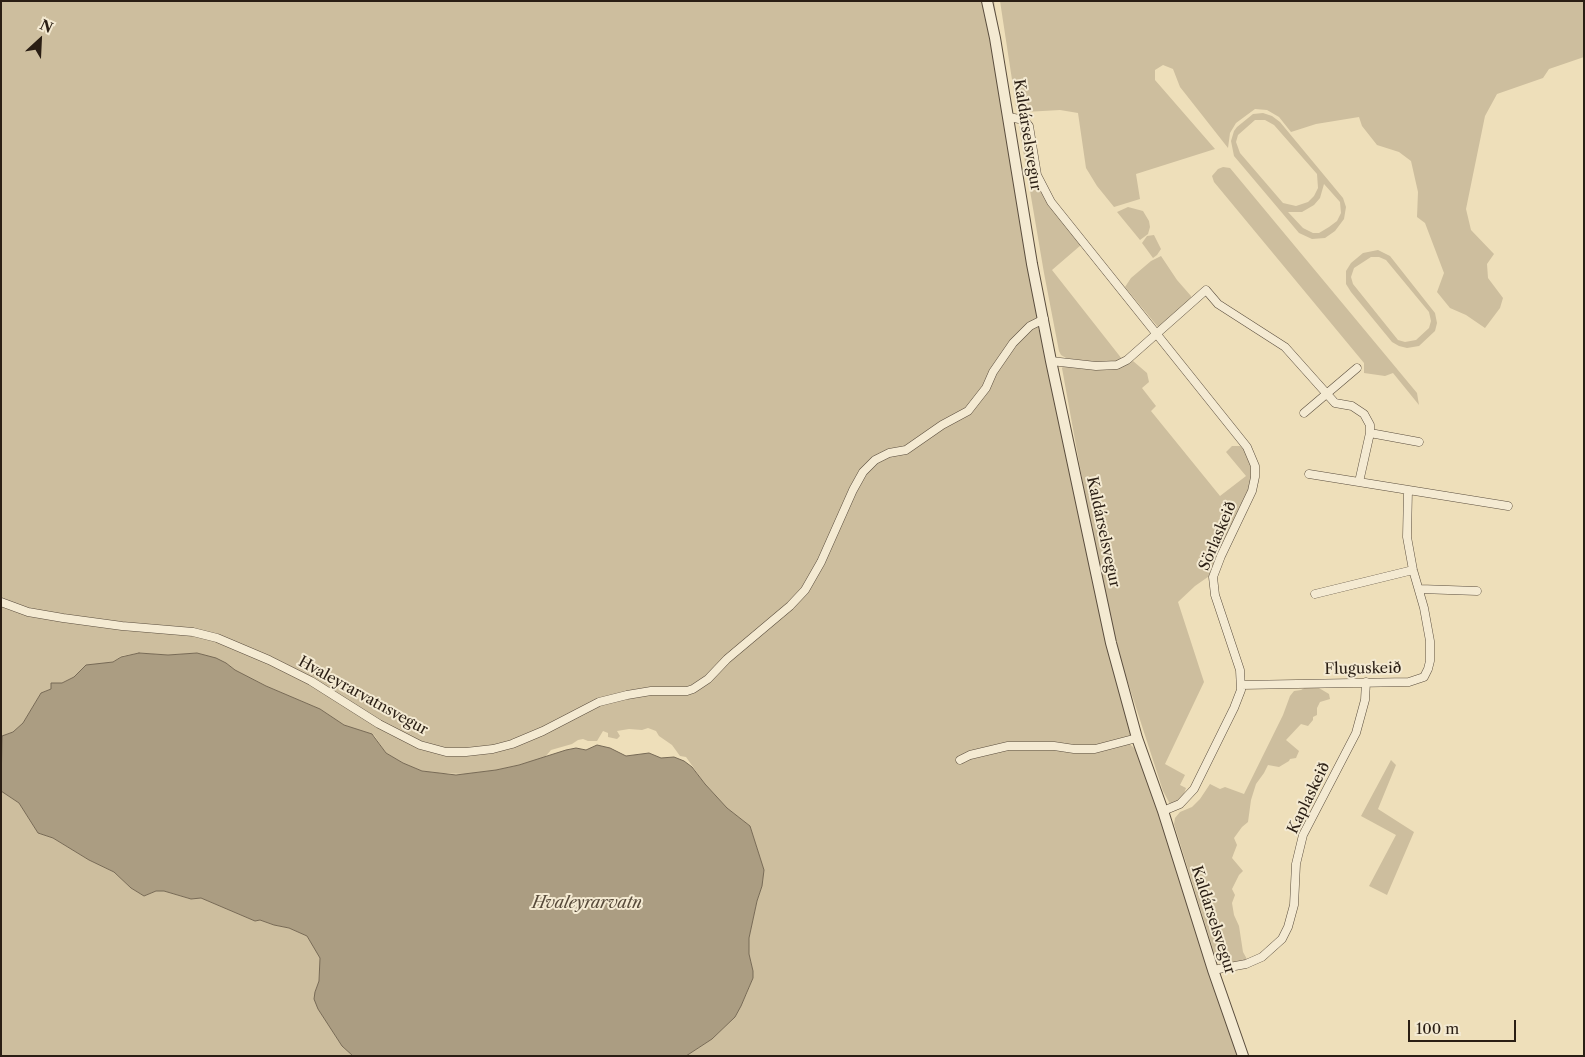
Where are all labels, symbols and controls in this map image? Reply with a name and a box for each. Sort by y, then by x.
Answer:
north arrow [15,15,65,65]
text: N [37,16,56,37]
street label: Kaldárselsvegur [1009,78,1045,192]
street label: Kaldárselsvegur [1082,475,1124,589]
street label: Sörlaskeið [1195,499,1241,573]
street label: Hvaleyrarvatnsvegur [295,653,431,739]
street label: Fluguskeið [1324,659,1402,679]
street label: Kaplaskeið [1284,759,1334,837]
street label: Kaldárselsvegur [1187,864,1239,976]
water label: Hvaleyrarvatn [532,893,642,913]
scale bar [1410,1010,1518,1042]
text: 100 m [1416,1019,1459,1038]

